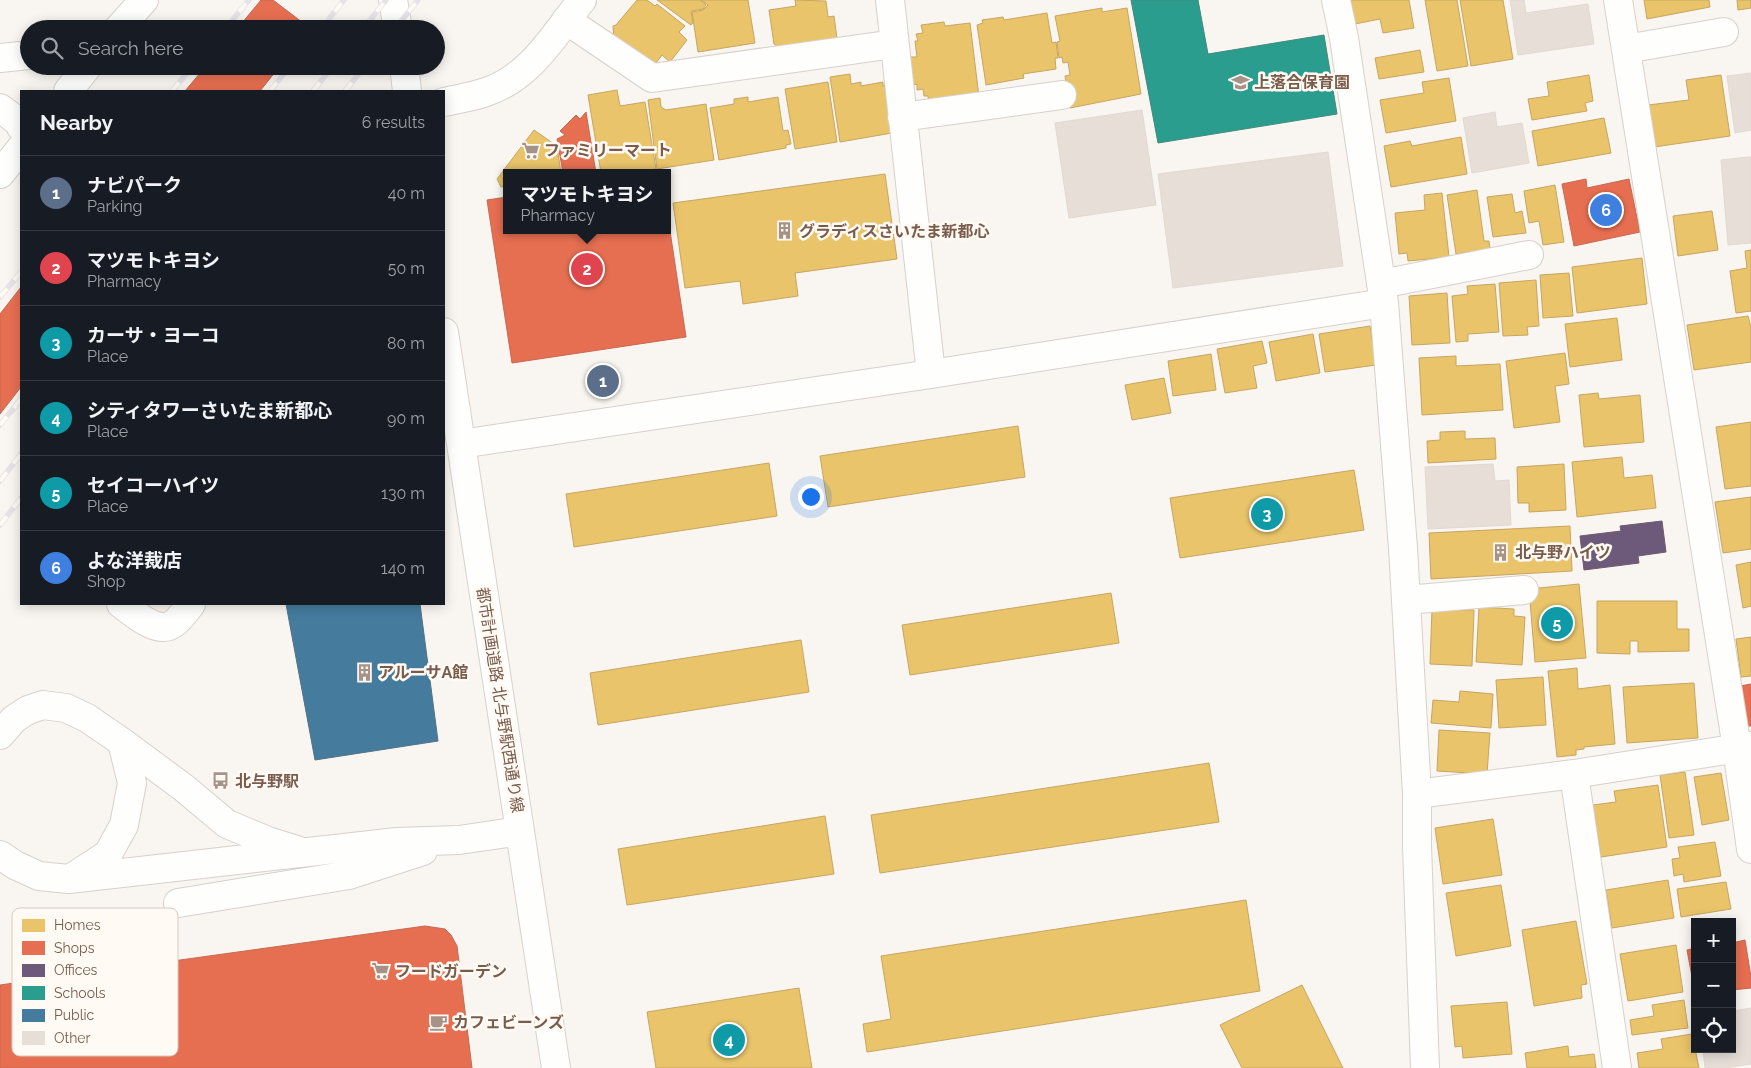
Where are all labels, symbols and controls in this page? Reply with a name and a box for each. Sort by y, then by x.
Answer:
search box [20,20,445,75]
icon: search [38,34,66,62]
text: Search here [78,37,184,59]
school or university icon: 上落合保育園 [1230,72,1250,92]
place label: 上落合保育園 [1254,73,1350,92]
text: Nearby [40,110,113,135]
text: 6 results [362,113,425,132]
supermarket icon: ファミリーマート [520,140,540,160]
place label: ファミリーマート [544,141,672,160]
popup [503,169,671,234]
text: ナビパーク [87,174,182,196]
text: マツモトキヨシ [520,183,654,205]
text: 1 [52,184,60,203]
text: 40 m [388,184,425,203]
pin: 6 [1590,191,1622,229]
text: Parking [87,197,142,216]
text: Pharmacy [520,206,595,225]
building icon: グラディスさいたま新都心 [775,221,795,241]
place label: グラディスさいたま新都心 [799,222,989,241]
text: マツモトキヨシ [87,249,220,271]
pin: 2 [571,250,603,288]
text: 2 [51,259,61,278]
text: 50 m [388,259,425,278]
text: Pharmacy [87,272,161,291]
text: カーサ・ヨーコ [87,324,220,346]
text: 3 [52,334,60,353]
text: 80 m [387,334,425,353]
text: Place [87,347,128,366]
pin: 1 [587,362,619,400]
text: シティタワーさいたま新都心 [87,399,332,421]
text: 4 [51,409,61,428]
text: 90 m [387,409,425,428]
text: Place [87,422,128,441]
text: セイコーハイツ [87,474,219,496]
text: 5 [52,484,60,503]
text: 130 m [381,484,425,503]
your location [798,484,824,510]
pin: 3 [1251,495,1283,533]
text: Place [87,497,128,516]
building icon: 北与野ハイツ [1491,542,1511,562]
place label: 北与野ハイツ [1515,543,1611,562]
text: よな洋裁店 [87,549,182,571]
text: 6 [51,559,61,578]
text: 140 m [381,559,425,578]
text: Shop [87,572,125,591]
street label: 都市計画道路 北与野駅西通り線 [473,586,527,814]
pin: 5 [1541,604,1573,642]
building icon: アルーサA館 [354,662,374,682]
place label: アルーサA館 [378,663,468,682]
bus stop icon: 北与野駅 [211,771,231,791]
place label: 北与野駅 [235,772,299,791]
legend [12,908,178,1056]
text: Homes [54,917,101,933]
map controls [1691,918,1736,1053]
button: + [1691,918,1736,963]
text: Shops [54,940,95,956]
supermarket icon: フードガーデン [371,961,391,981]
text: Offices [54,962,98,978]
place label: フードガーデン [395,962,507,981]
button: − [1691,963,1736,1008]
text: Schools [54,985,106,1001]
text: Public [54,1007,95,1023]
button: locate [1691,1008,1736,1053]
cafe icon: カフェビーンズ [429,1012,449,1032]
place label: カフェビーンズ [453,1013,564,1032]
pin: 4 [713,1021,745,1059]
text: Other [54,1030,91,1046]

